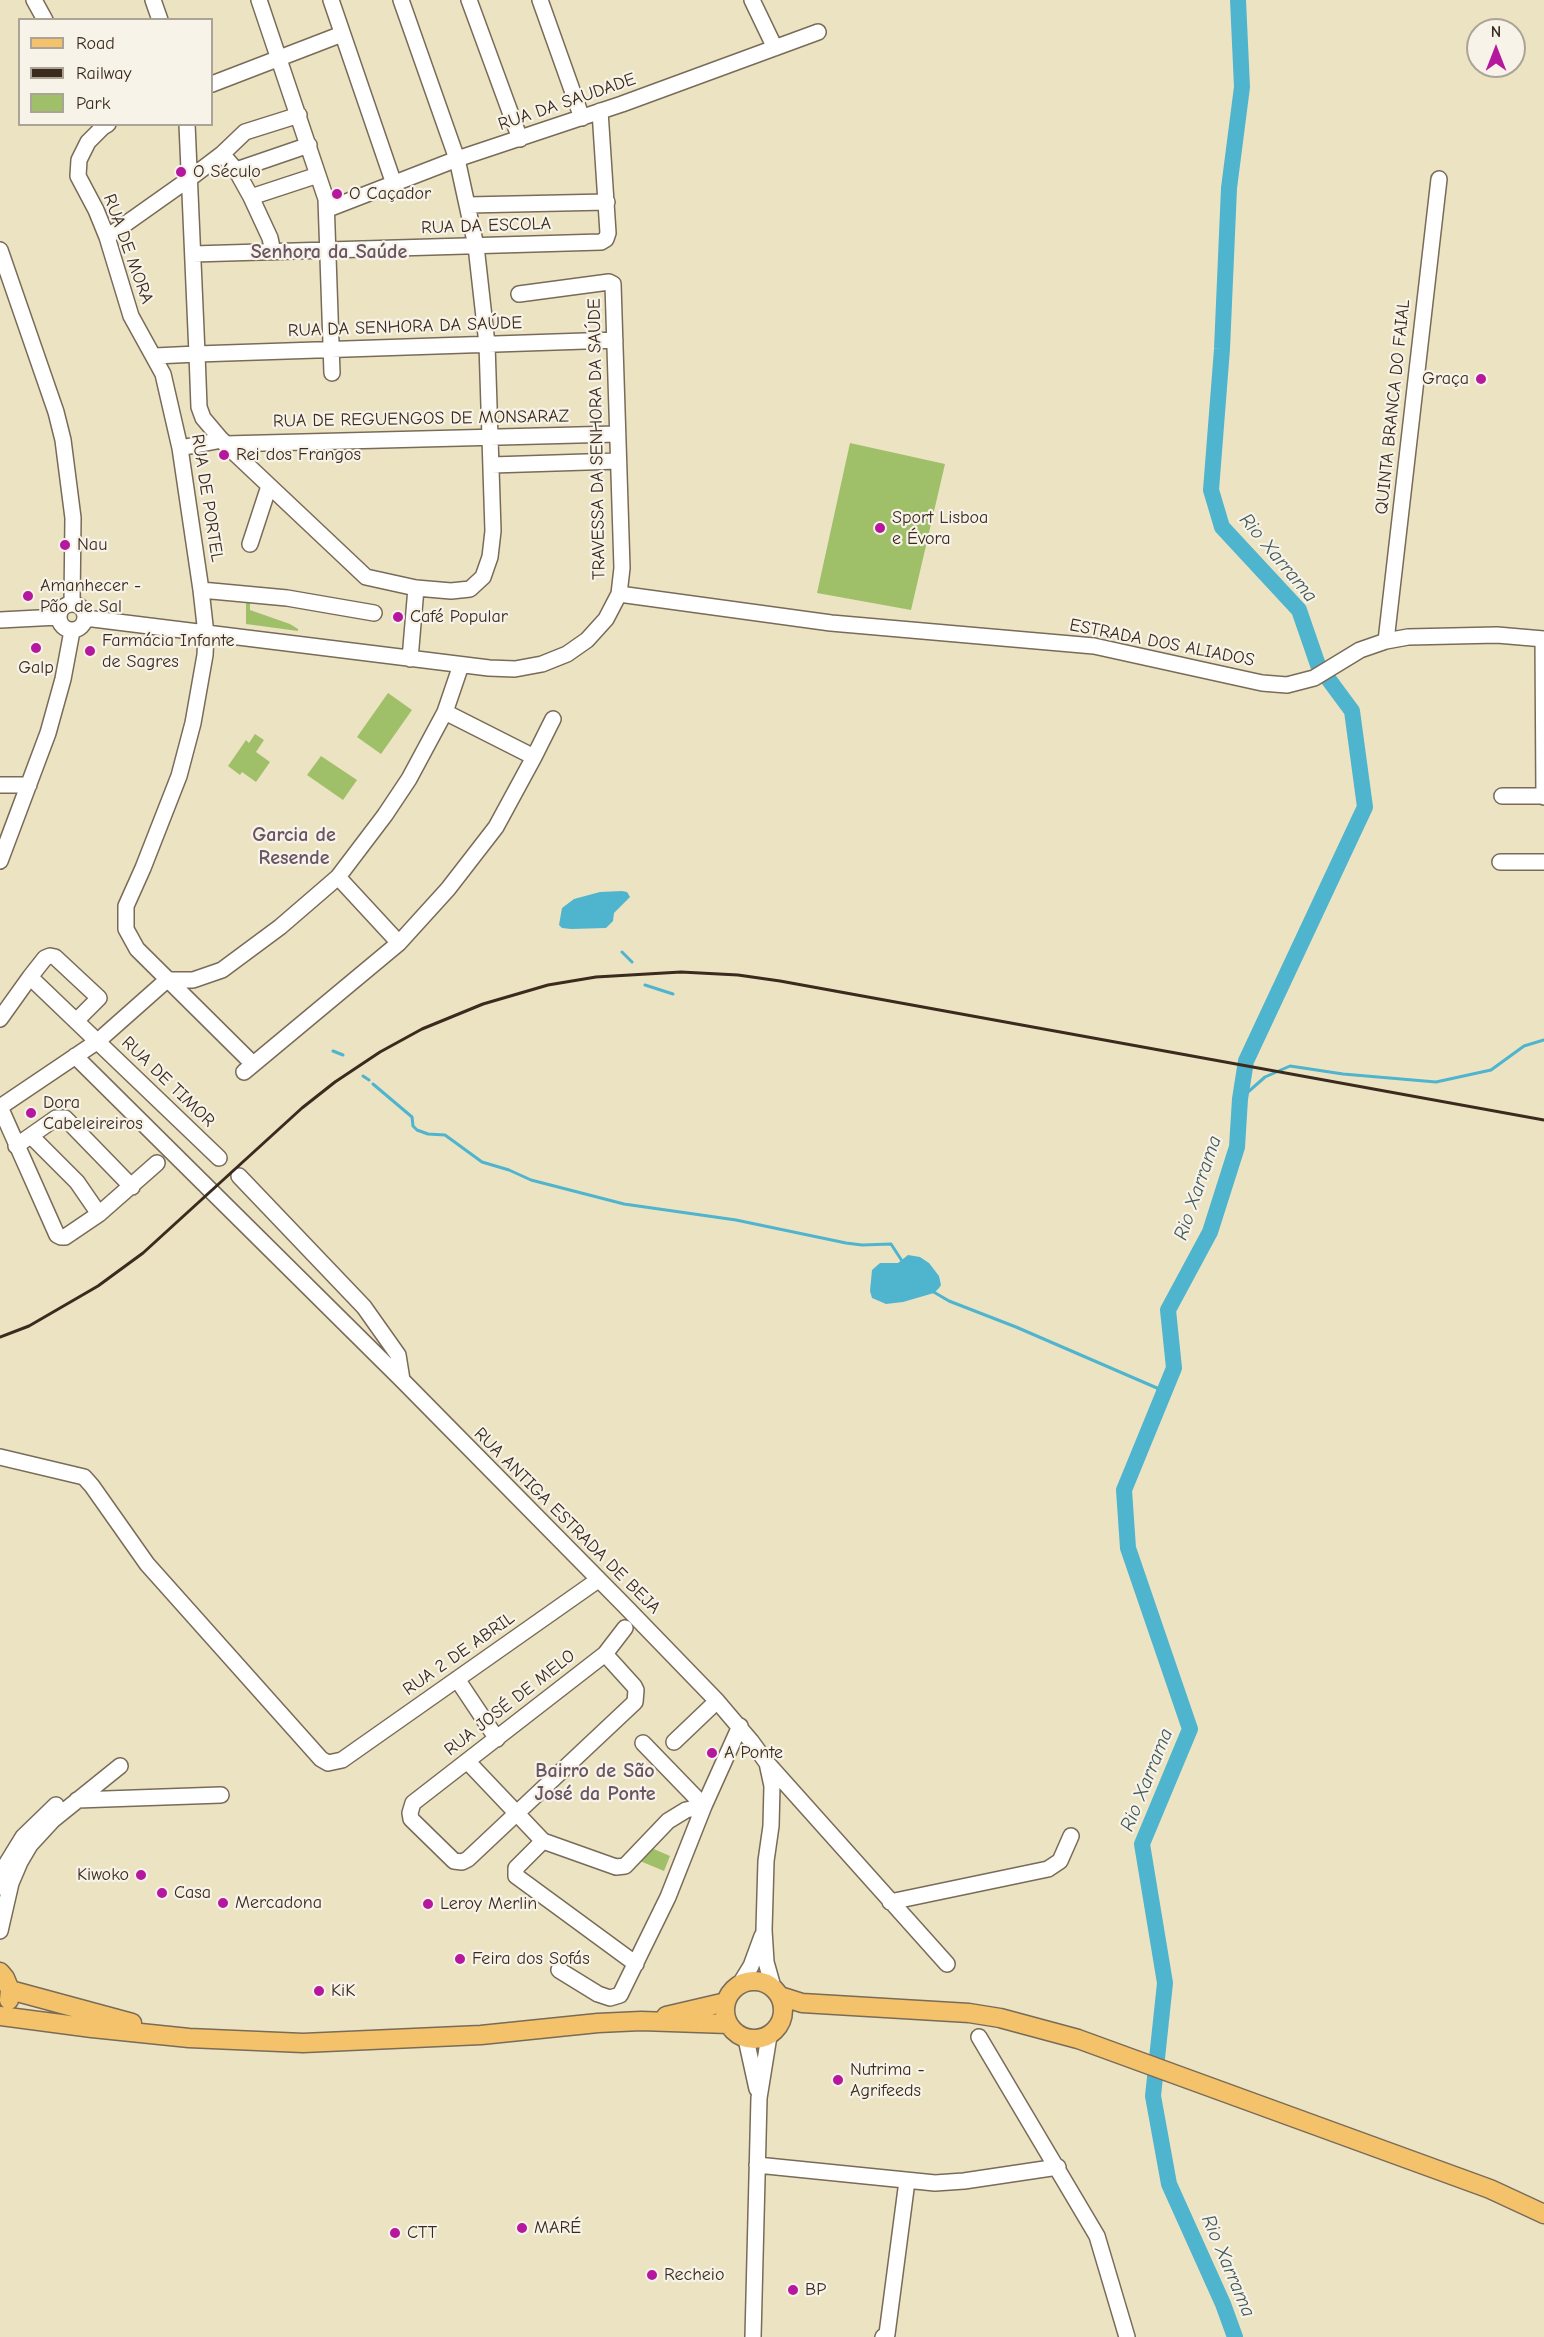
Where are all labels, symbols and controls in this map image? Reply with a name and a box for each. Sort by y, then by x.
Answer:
legend [18,18,213,126]
north arrow [1466,18,1526,78]
text: N [1491,23,1501,41]
text: Road [76,33,115,54]
text: Railway [76,63,132,84]
street label: RUA DA SAUDADE [495,68,639,136]
text: Park [76,93,110,114]
place label: O Século [193,161,261,183]
marker: O Século [174,165,188,179]
place label: O Caçador [349,183,431,205]
marker: O Caçador [330,187,344,201]
street label: RUA DE MORA [98,191,158,307]
street label: RUA DA ESCOLA [421,213,551,239]
district label: Senhora da Saúde [251,240,407,264]
street label: TRAVESSA DA SENHORA DA SAÚDE [584,298,610,580]
street label: QUINTA BRANCA DO FAIAL [1371,298,1415,516]
street label: RUA DA SENHORA DA SAÚDE [288,312,522,342]
place label: Graça [1422,368,1469,390]
marker: Graça [1474,372,1488,386]
street label: RUA DE REGUENGOS DE MONSARAZ [273,406,569,432]
street label: RUA DE PORTEL [186,433,228,563]
place label: Rei dos Frangos [236,444,361,466]
marker: Rei dos Frangos [217,448,231,462]
place label: Sport Lisboa e Évora [892,507,988,550]
water label: Rio Xarrama [1234,509,1322,607]
marker: Sport Lisboa e Évora [873,521,887,535]
place label: Nau [77,534,107,556]
marker: Nau [58,538,72,552]
place label: Amanhecer - Pão de Sal [40,575,141,618]
marker: Amanhecer - Pão de Sal [21,589,35,603]
place label: Café Popular [410,606,508,628]
marker: Café Popular [391,610,405,624]
street label: ESTRADA DOS ALIADOS [1068,614,1256,672]
place label: Farmácia Infante de Sagres [102,630,235,672]
marker: Galp [29,641,43,655]
marker: Farmácia Infante de Sagres [83,644,97,658]
place label: Galp [18,657,54,679]
district label: Garcia de Resende [252,823,336,870]
street label: RUA DE TIMOR [117,1032,219,1132]
place label: Dora Cabeleireiros [43,1092,143,1134]
marker: Dora Cabeleireiros [24,1106,38,1120]
water label: Rio Xarrama [1169,1133,1227,1243]
street label: RUA ANTIGA ESTRADA DE BEJA [469,1423,665,1619]
street label: RUA 2 DE ABRIL [399,1607,519,1701]
street label: RUA JOSÉ DE MELO [440,1645,580,1761]
water label: Rio Xarrama [1115,1725,1179,1835]
place label: A Ponte [724,1742,783,1764]
marker: A Ponte [705,1746,719,1760]
district label: Bairro de São José da Ponte [534,1759,656,1806]
place label: Kiwoko [77,1864,129,1886]
marker: Kiwoko [134,1868,148,1882]
place label: Casa [174,1882,211,1904]
marker: Casa [155,1886,169,1900]
place label: Mercadona [235,1892,322,1914]
place label: Leroy Merlin [440,1893,537,1915]
marker: Mercadona [216,1896,230,1910]
marker: Leroy Merlin [421,1897,435,1911]
place label: Feira dos Sofás [472,1948,590,1970]
marker: Feira dos Sofás [453,1952,467,1966]
place label: KiK [331,1980,355,2002]
marker: KiK [312,1984,326,1998]
place label: Nutrima - Agrifeeds [850,2059,925,2102]
marker: Nutrima - Agrifeeds [831,2073,845,2087]
water label: Rio Xarrama [1196,2211,1260,2321]
place label: MARÉ [534,2217,581,2239]
marker: MARÉ [515,2221,529,2235]
place label: CTT [407,2222,437,2244]
marker: CTT [388,2226,402,2240]
place label: Recheio [664,2264,724,2286]
marker: Recheio [645,2268,659,2282]
place label: BP [805,2279,826,2301]
marker: BP [786,2283,800,2297]

